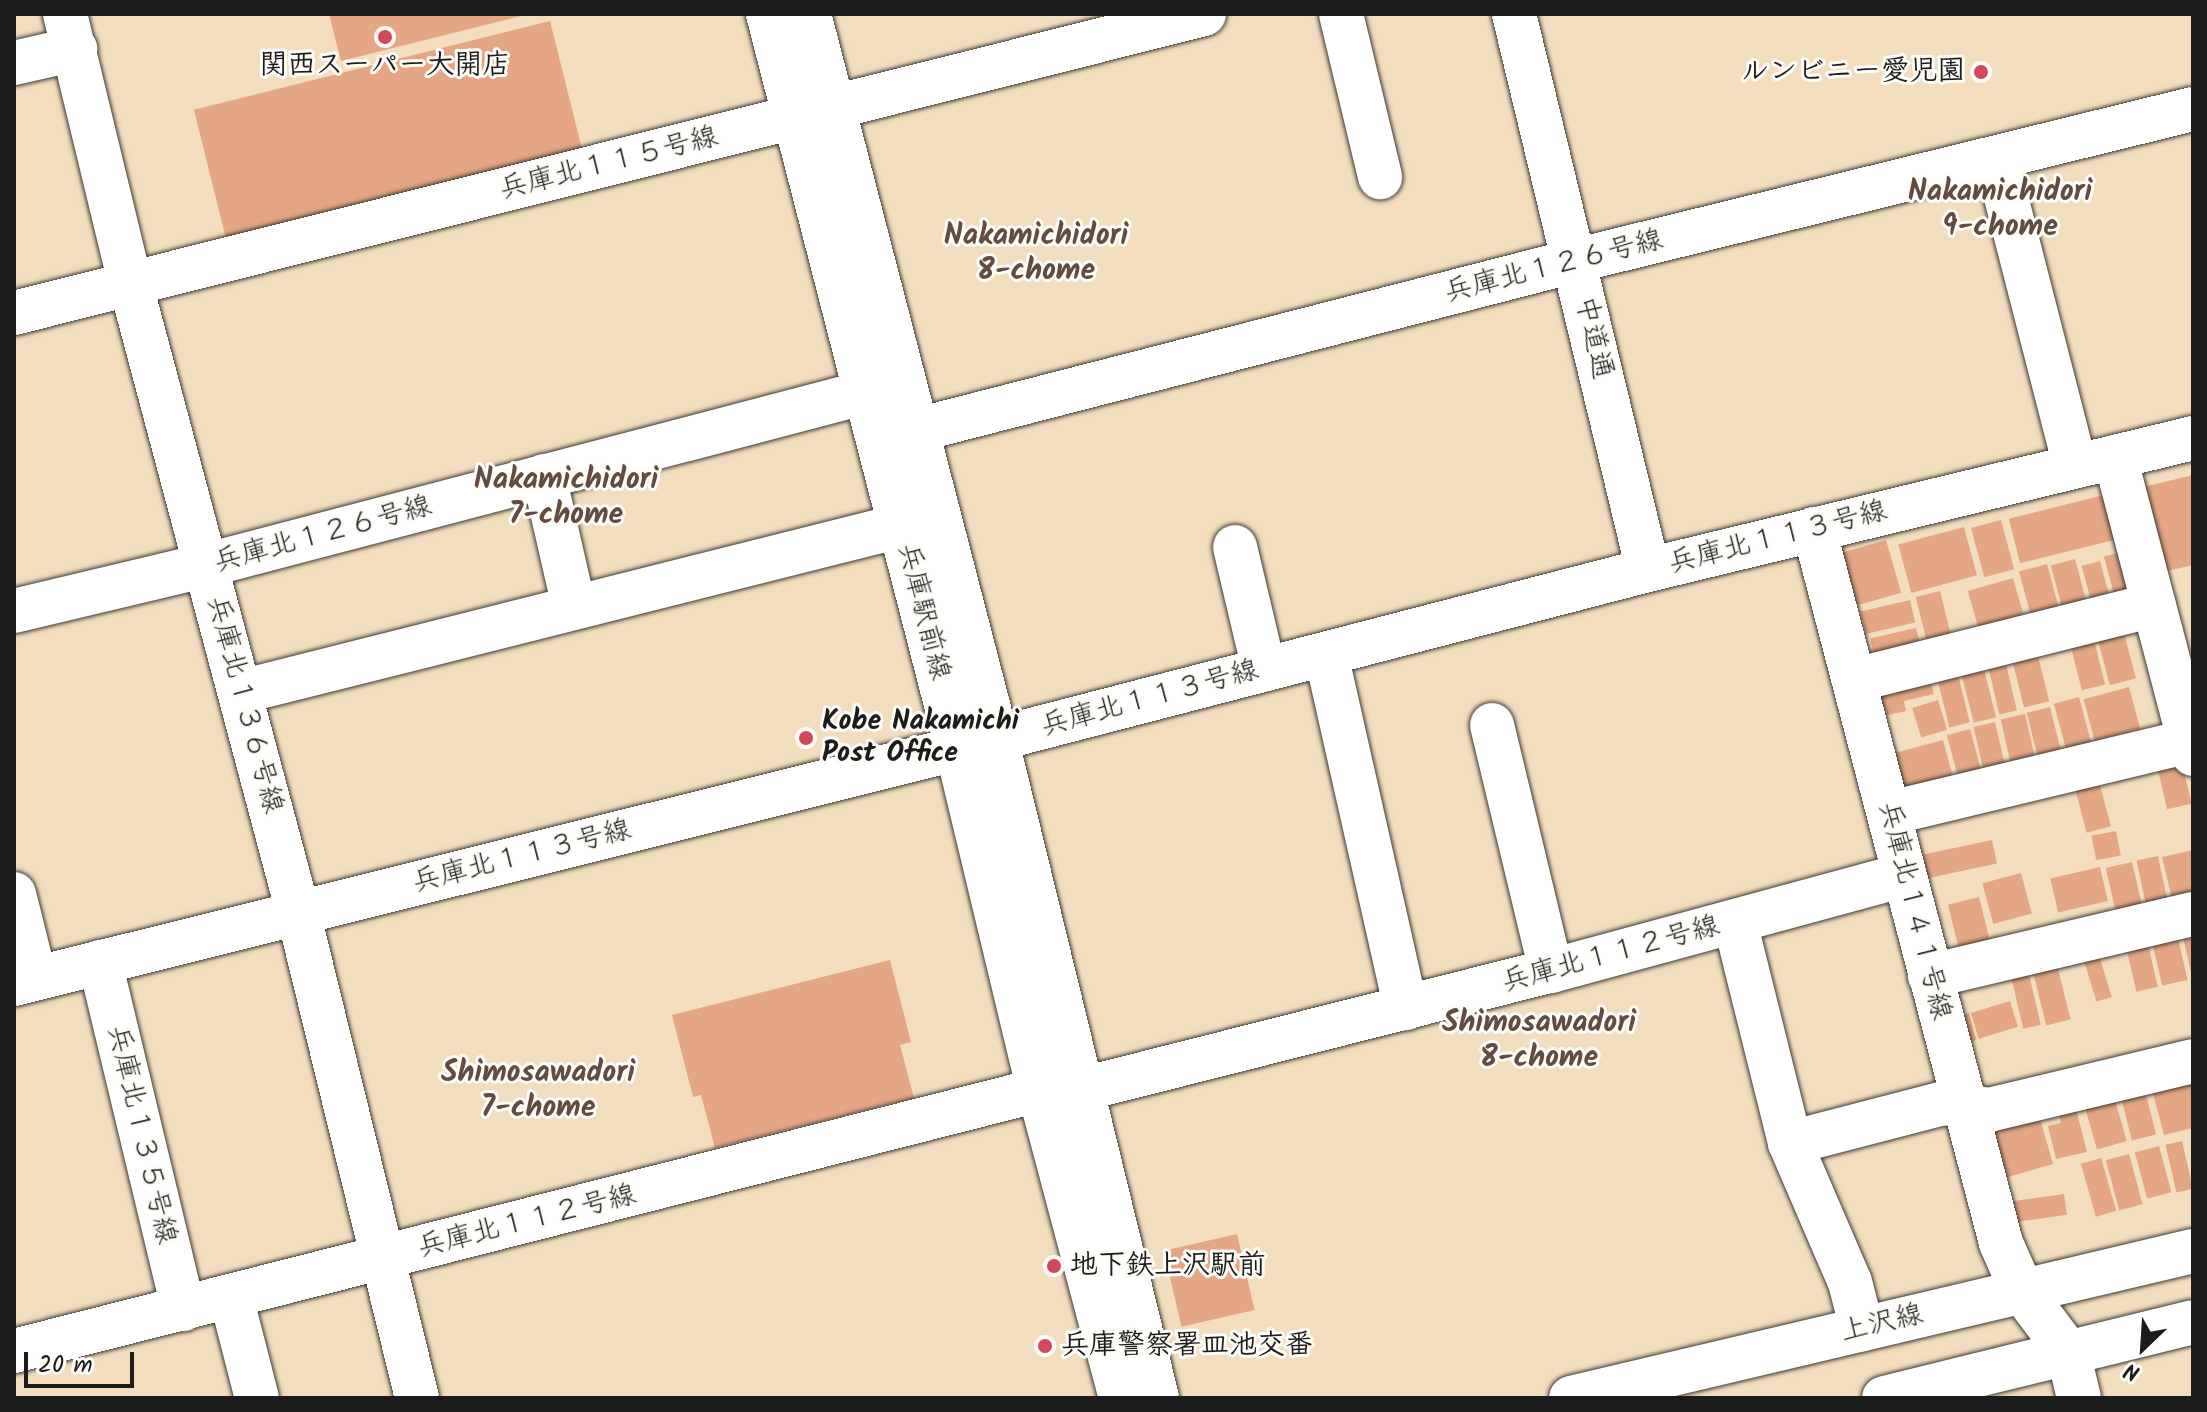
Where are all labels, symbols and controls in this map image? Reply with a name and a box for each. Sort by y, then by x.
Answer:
marker: 関西スーパー大開店 [376,28,394,46]
place label: 関西スーパー大開店 [260,49,510,83]
place label: ルンビニー愛児園 [1741,55,1965,89]
marker: ルンビニー愛児園 [1972,63,1990,81]
street label: 兵庫北１１５号線 [496,121,722,207]
district label: Nakamichidori 9-chome [1908,174,2092,244]
district label: Nakamichidori 8-chome [944,218,1128,288]
street label: 兵庫北１２６号線 [1441,224,1667,310]
street label: 中道通 [1567,293,1619,383]
district label: Nakamichidori 7-chome [474,462,658,532]
street label: 兵庫北１２６号線 [210,490,436,580]
street label: 兵庫北１１３号線 [1665,495,1891,581]
street label: 兵庫駅前線 [890,540,956,684]
street label: 兵庫北１３６号線 [199,592,289,818]
street label: 兵庫北１１３号線 [1037,654,1263,744]
place label: Kobe Nakamichi Post Office [822,705,1019,771]
marker: Kobe Nakamichi Post Office [797,729,815,747]
street label: 兵庫北１４１号線 [1871,798,1957,1024]
street label: 兵庫北１１３号線 [409,814,635,900]
street label: 兵庫北１１２号線 [1498,910,1724,1000]
district label: Shimosawadori 8-chome [1442,1005,1636,1076]
street label: 兵庫北１３５号線 [99,1022,183,1248]
district label: Shimosawadori 7-chome [441,1055,635,1126]
street label: 兵庫北１１２号線 [414,1179,640,1265]
place label: 地下鉄上沢駅前 [1070,1249,1266,1283]
marker: 地下鉄上沢駅前 [1045,1257,1063,1275]
street label: 上沢線 [1837,1298,1927,1350]
north arrow [2103,1308,2183,1388]
place label: 兵庫警察署皿池交番 [1061,1329,1313,1363]
scale bar [28,1336,138,1386]
marker: 兵庫警察署皿池交番 [1036,1337,1054,1355]
text: 20 m [38,1346,93,1385]
text: N [2119,1351,2146,1389]

